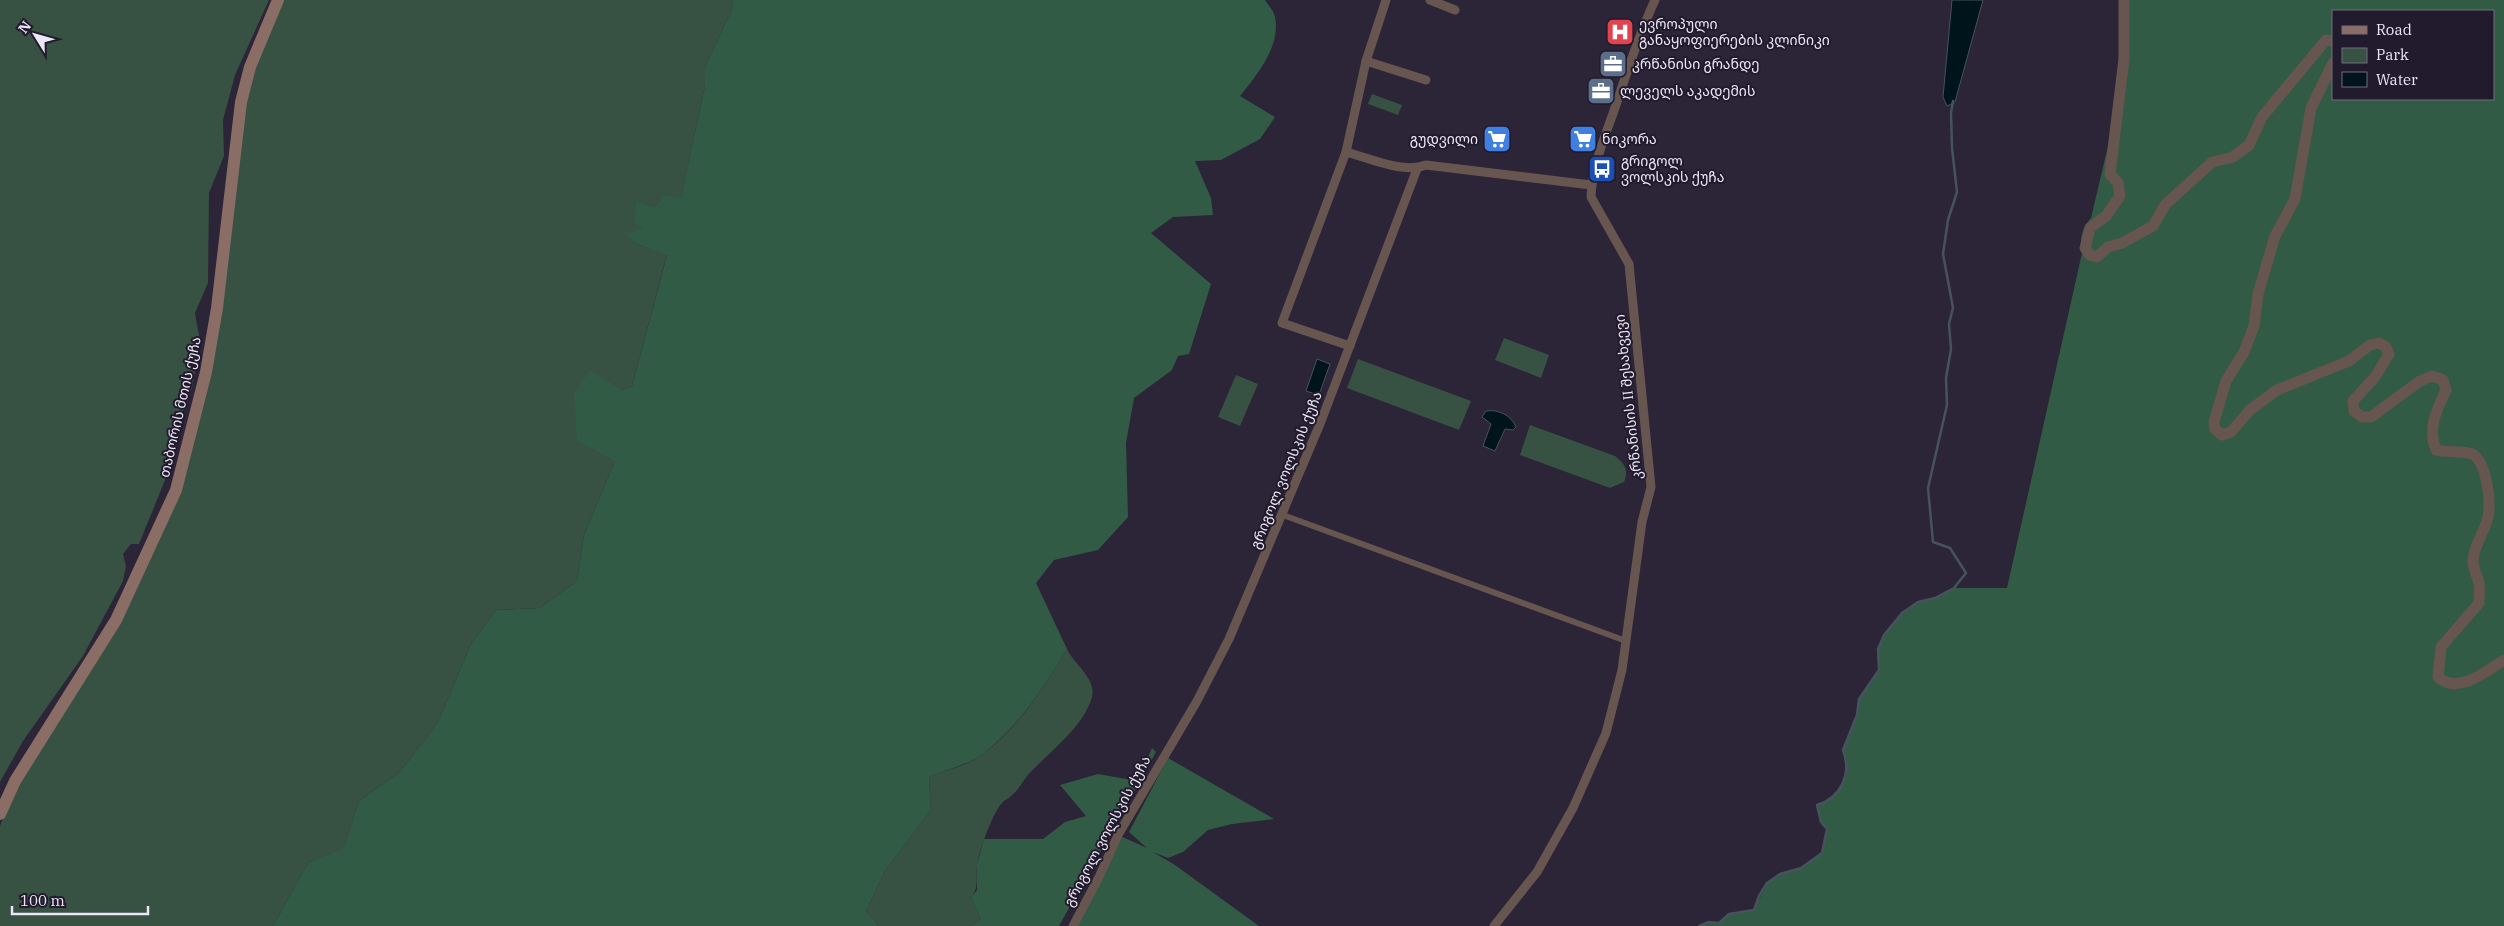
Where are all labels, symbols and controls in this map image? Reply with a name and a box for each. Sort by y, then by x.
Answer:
north arrow [10,10,60,60]
legend [2332,10,2494,100]
place label: ევროპული განაყოფიერების კლინიკი [1639,15,1830,49]
text: N [14,17,35,37]
hospital icon: ევროპული განაყოფიერების კლინიკი [1605,17,1635,47]
text: Road [2376,20,2412,39]
text: Park [2376,45,2409,64]
office icon: კრწანისი გრანდე [1598,49,1628,79]
place label: კრწანისი გრანდე [1632,55,1759,73]
text: Water [2376,70,2418,89]
office icon: ლეველს აკადემის [1586,76,1616,106]
place label: ლეველს აკადემის [1620,82,1755,100]
supermarket icon: გუდვილი [1482,124,1512,154]
supermarket icon: ნიკორა [1568,124,1598,154]
place label: გუდვილი [1410,130,1478,148]
place label: ნიკორა [1602,130,1657,148]
place label: გრიგოლ ვოლსკის ქუჩა [1621,152,1724,186]
bus stop icon: გრიგოლ ვოლსკის ქუჩა [1587,154,1617,184]
street label: კრწანისის II შესახვევი [1610,313,1646,481]
street label: თაბორის მთის ქუჩა [155,335,205,479]
street label: გრიგოლ ვოლსკის ქუჩა [1246,389,1326,551]
street label: გრიგოლ ვოლსკის ქუჩა [1060,752,1154,910]
scale bar [12,884,149,916]
text: 100 m [20,891,65,910]

